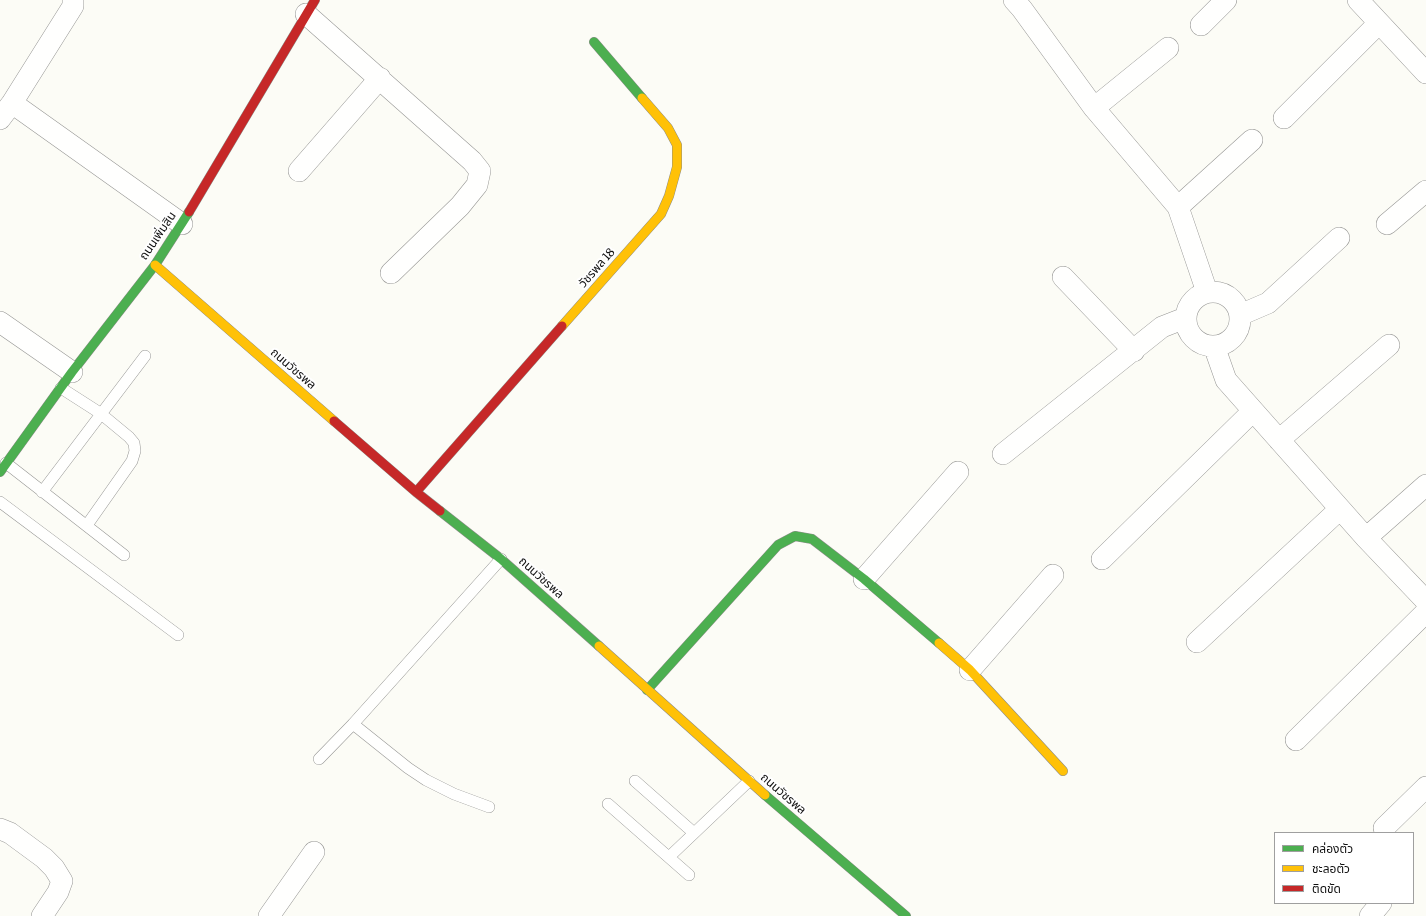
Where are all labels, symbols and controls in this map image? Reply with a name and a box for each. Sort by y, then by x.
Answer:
street label: ถนนเพิ่มสิน [137,209,179,263]
street label: วัชรพล 18 [576,245,618,291]
street label: ถนนวัชรพล [267,345,319,393]
street label: ถนนวัชรพล [516,554,566,602]
street label: ถนนวัชรพล [757,770,809,818]
legend [1274,832,1414,904]
text: คล่องตัว [1312,839,1353,857]
text: ชะลอตัว [1312,859,1350,877]
text: ติดขัด [1312,879,1341,897]

